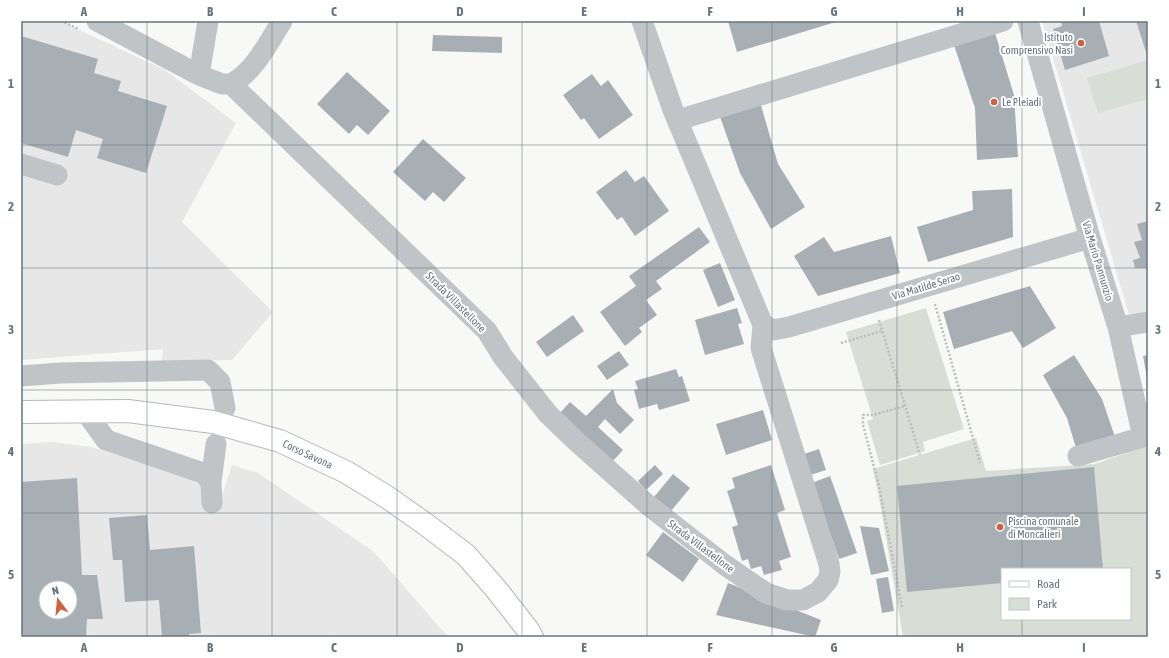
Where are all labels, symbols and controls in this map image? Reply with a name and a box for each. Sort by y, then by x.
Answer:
text: A [80,4,88,19]
text: B [207,4,214,19]
text: C [331,4,337,19]
text: D [456,4,464,19]
text: E [581,4,587,19]
text: F [707,4,713,19]
text: G [831,4,838,19]
text: H [956,4,964,19]
text: I [1082,4,1086,19]
place label: Istituto Comprensivo Nasi [1001,31,1073,56]
marker: Istituto Comprensivo Nasi [1076,38,1086,48]
text: 1 [8,76,14,91]
text: 1 [1155,76,1161,91]
place label: Le Pleiadi [1002,96,1041,108]
marker: Le Pleiadi [989,97,999,107]
text: 2 [8,199,14,214]
text: 2 [1155,199,1161,214]
street label: Via Mario Pannunzio [1080,220,1116,302]
street label: Strada Villastellone [424,270,488,334]
street label: Via Matilde Serao [891,270,961,302]
text: 3 [8,322,14,337]
text: 3 [1155,322,1161,337]
street label: Corso Savona [281,437,335,471]
text: 4 [7,444,14,459]
text: 4 [1154,444,1161,459]
place label: Piscina comunale di Moncalieri [1008,515,1079,540]
street label: Strada Villastellone [666,517,736,575]
marker: Piscina comunale di Moncalieri [995,522,1005,532]
text: 5 [8,567,14,582]
text: 5 [1155,567,1161,582]
legend [1001,568,1131,620]
text: Road [1037,577,1060,591]
north arrow [38,580,78,620]
text: N [50,584,60,597]
text: Park [1037,597,1058,611]
text: A [80,640,88,655]
text: B [207,640,214,655]
text: C [331,640,337,655]
text: D [456,640,464,655]
text: E [581,640,587,655]
text: F [707,640,713,655]
text: G [831,640,838,655]
text: H [956,640,964,655]
text: I [1082,640,1086,655]

